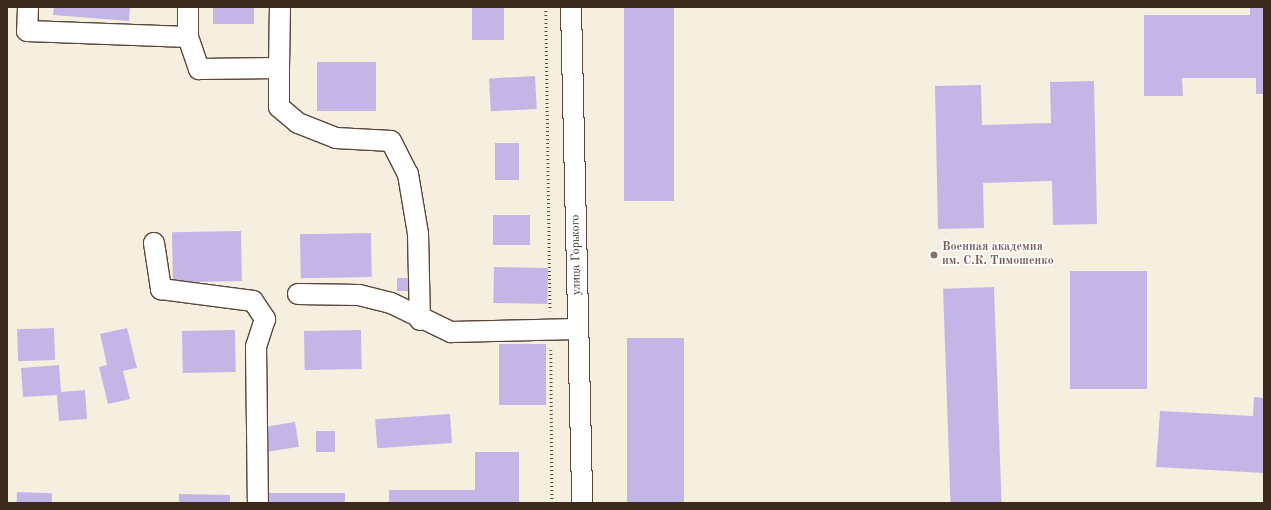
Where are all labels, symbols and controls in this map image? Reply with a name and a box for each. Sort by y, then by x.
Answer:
street label: улица Горького [569,215,585,295]
place label: Военная академия им. С.К. Тимошенко [942,241,1054,269]
marker: Военная академия им. С.К. Тимошенко [929,250,939,260]

